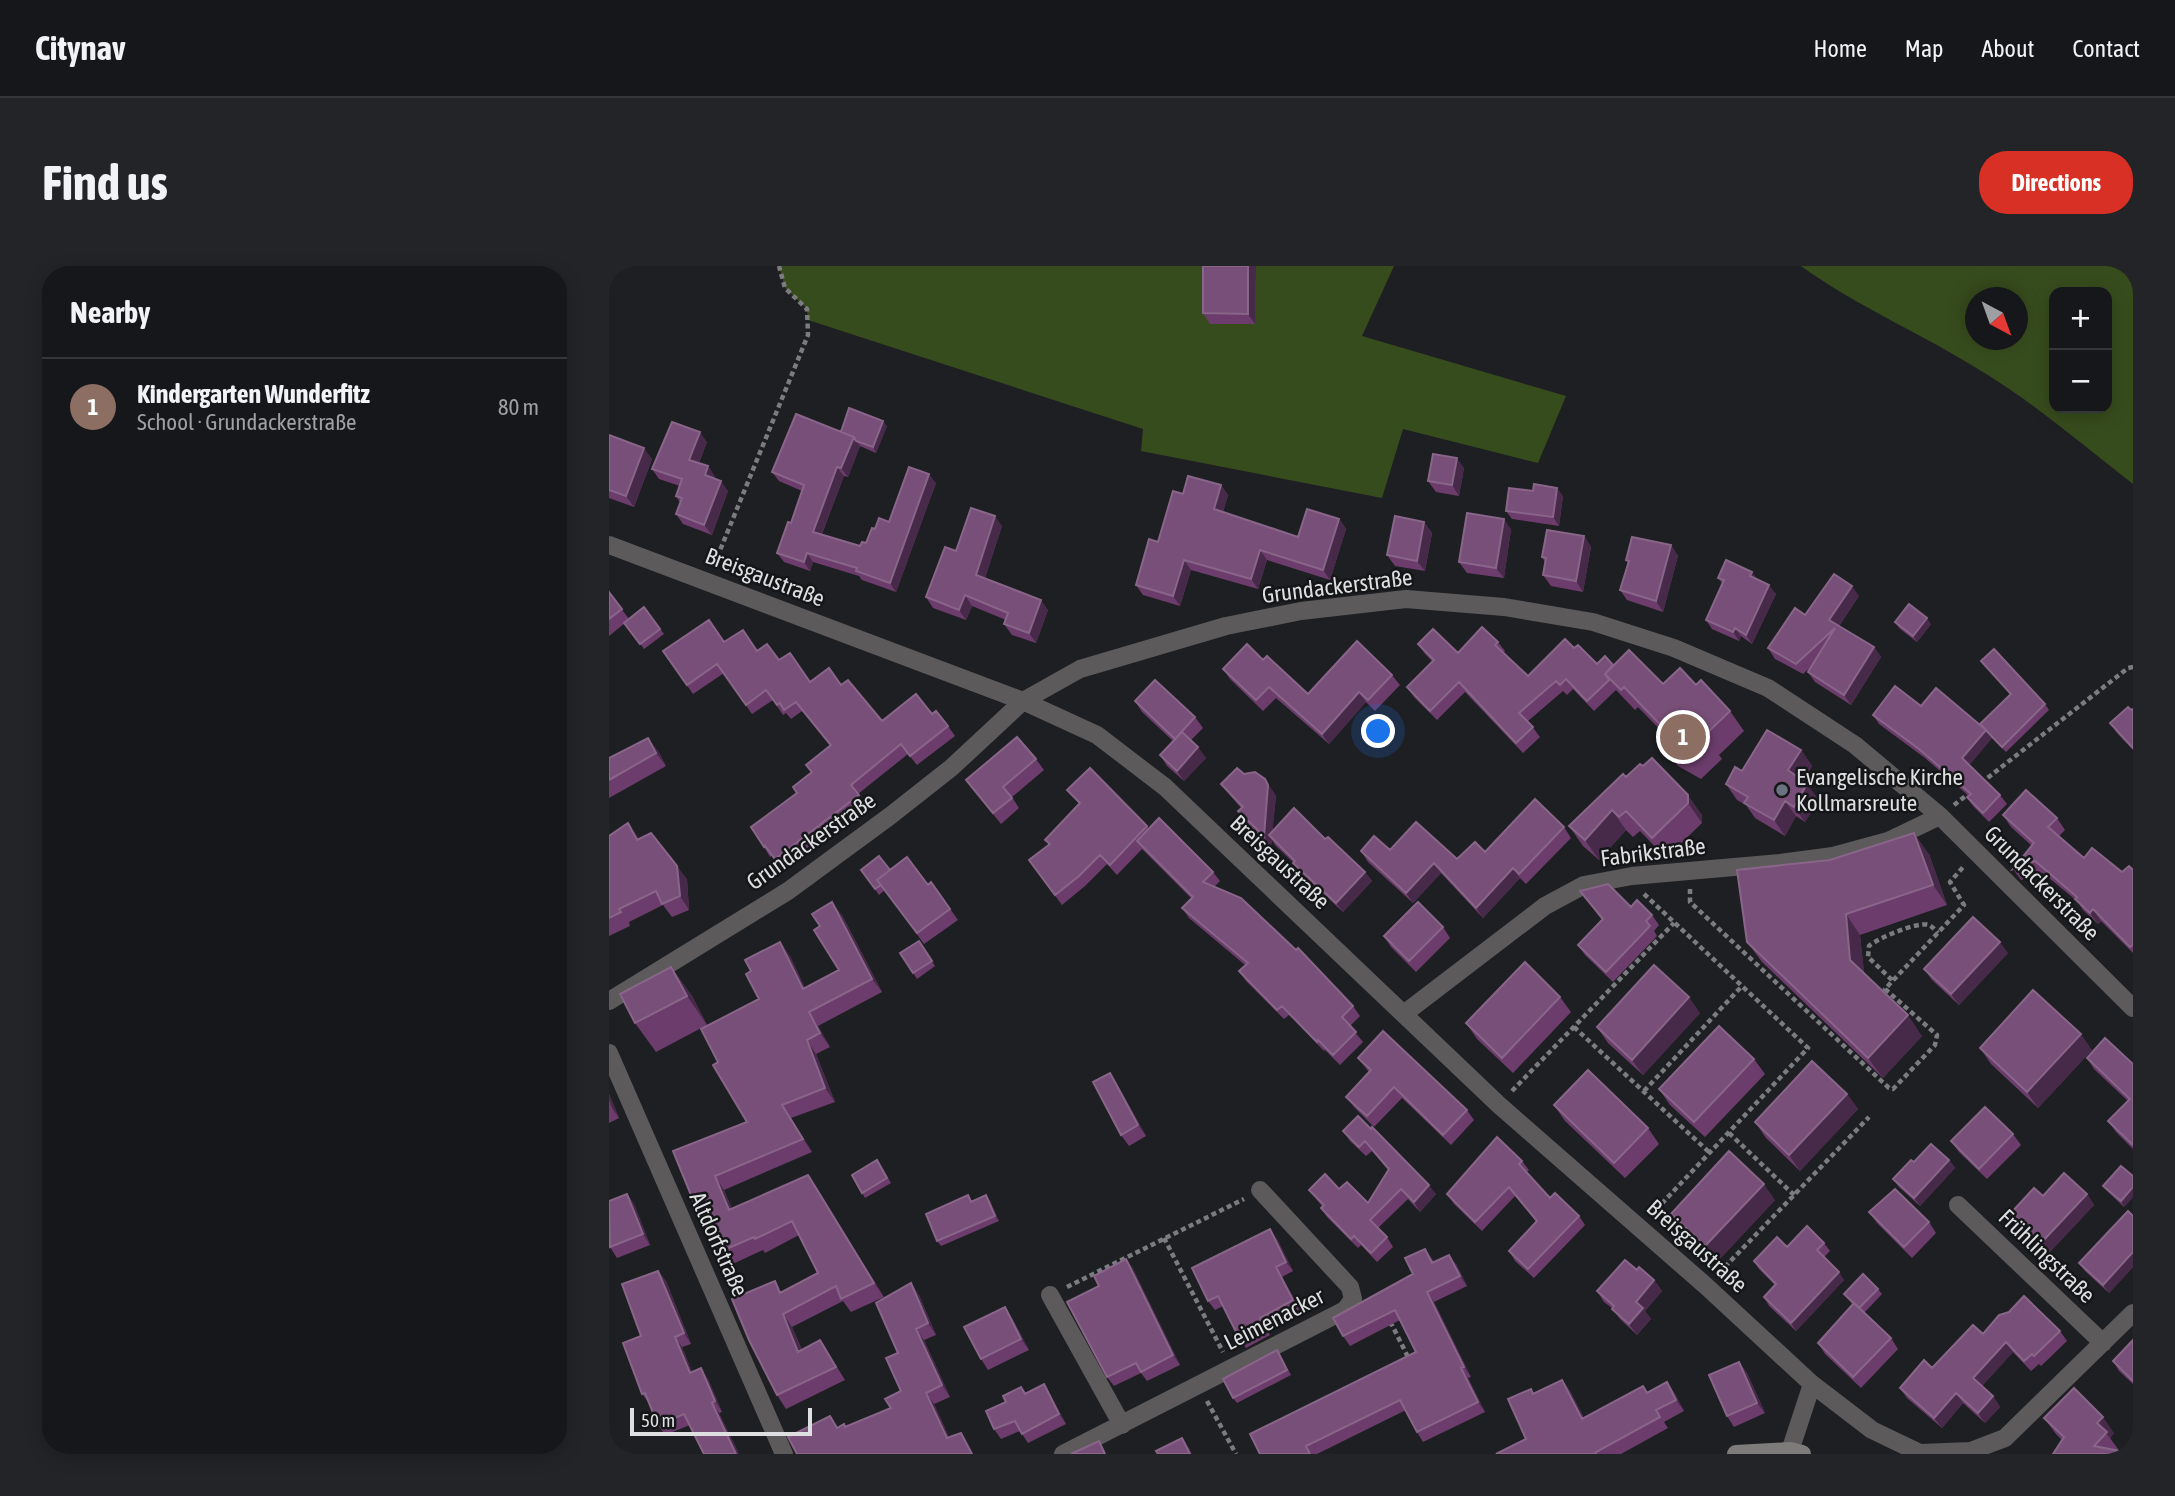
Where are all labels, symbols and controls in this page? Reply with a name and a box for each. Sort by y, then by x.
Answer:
text: Citynav [35,29,126,67]
text: Home [1813,35,1867,62]
text: Map [1905,35,1943,62]
text: About [1981,35,2034,62]
text: Contact [2072,35,2140,62]
button: Directions [1979,151,2133,214]
text: Find us [42,154,168,210]
north arrow [1965,287,2028,350]
map controls [2049,287,2112,413]
button: + [2049,287,2112,350]
text: Nearby [70,295,150,329]
button: − [2049,350,2112,413]
text: Kindergarten Wunderfitz [137,379,370,409]
text: 1 [88,394,98,420]
text: 80 m [498,394,539,420]
text: School · Grundackerstraße [137,409,357,435]
street label: Breisgaustraße [702,542,828,612]
street label: Grundackerstraße [1260,564,1414,608]
pin: 1 [1660,711,1706,763]
your location [1361,714,1395,748]
place label: Evangelische Kirche Kollmarsreute [1796,764,1963,816]
marker: Evangelische Kirche Kollmarsreute [1774,782,1790,798]
street label: Grundackerstraße [742,787,880,895]
street label: Breisgaustraße [1225,810,1335,914]
street label: Grundackerstraße [1979,820,2105,946]
street label: Fabrikstraße [1599,833,1707,871]
street label: Altdorfstraße [684,1188,754,1300]
street label: Breisgaustraße [1642,1194,1752,1298]
street label: Frühlingstraße [1994,1204,2100,1308]
street label: Leimenacker [1220,1282,1329,1355]
scale bar [630,1405,812,1437]
text: 50 m [641,1409,675,1431]

